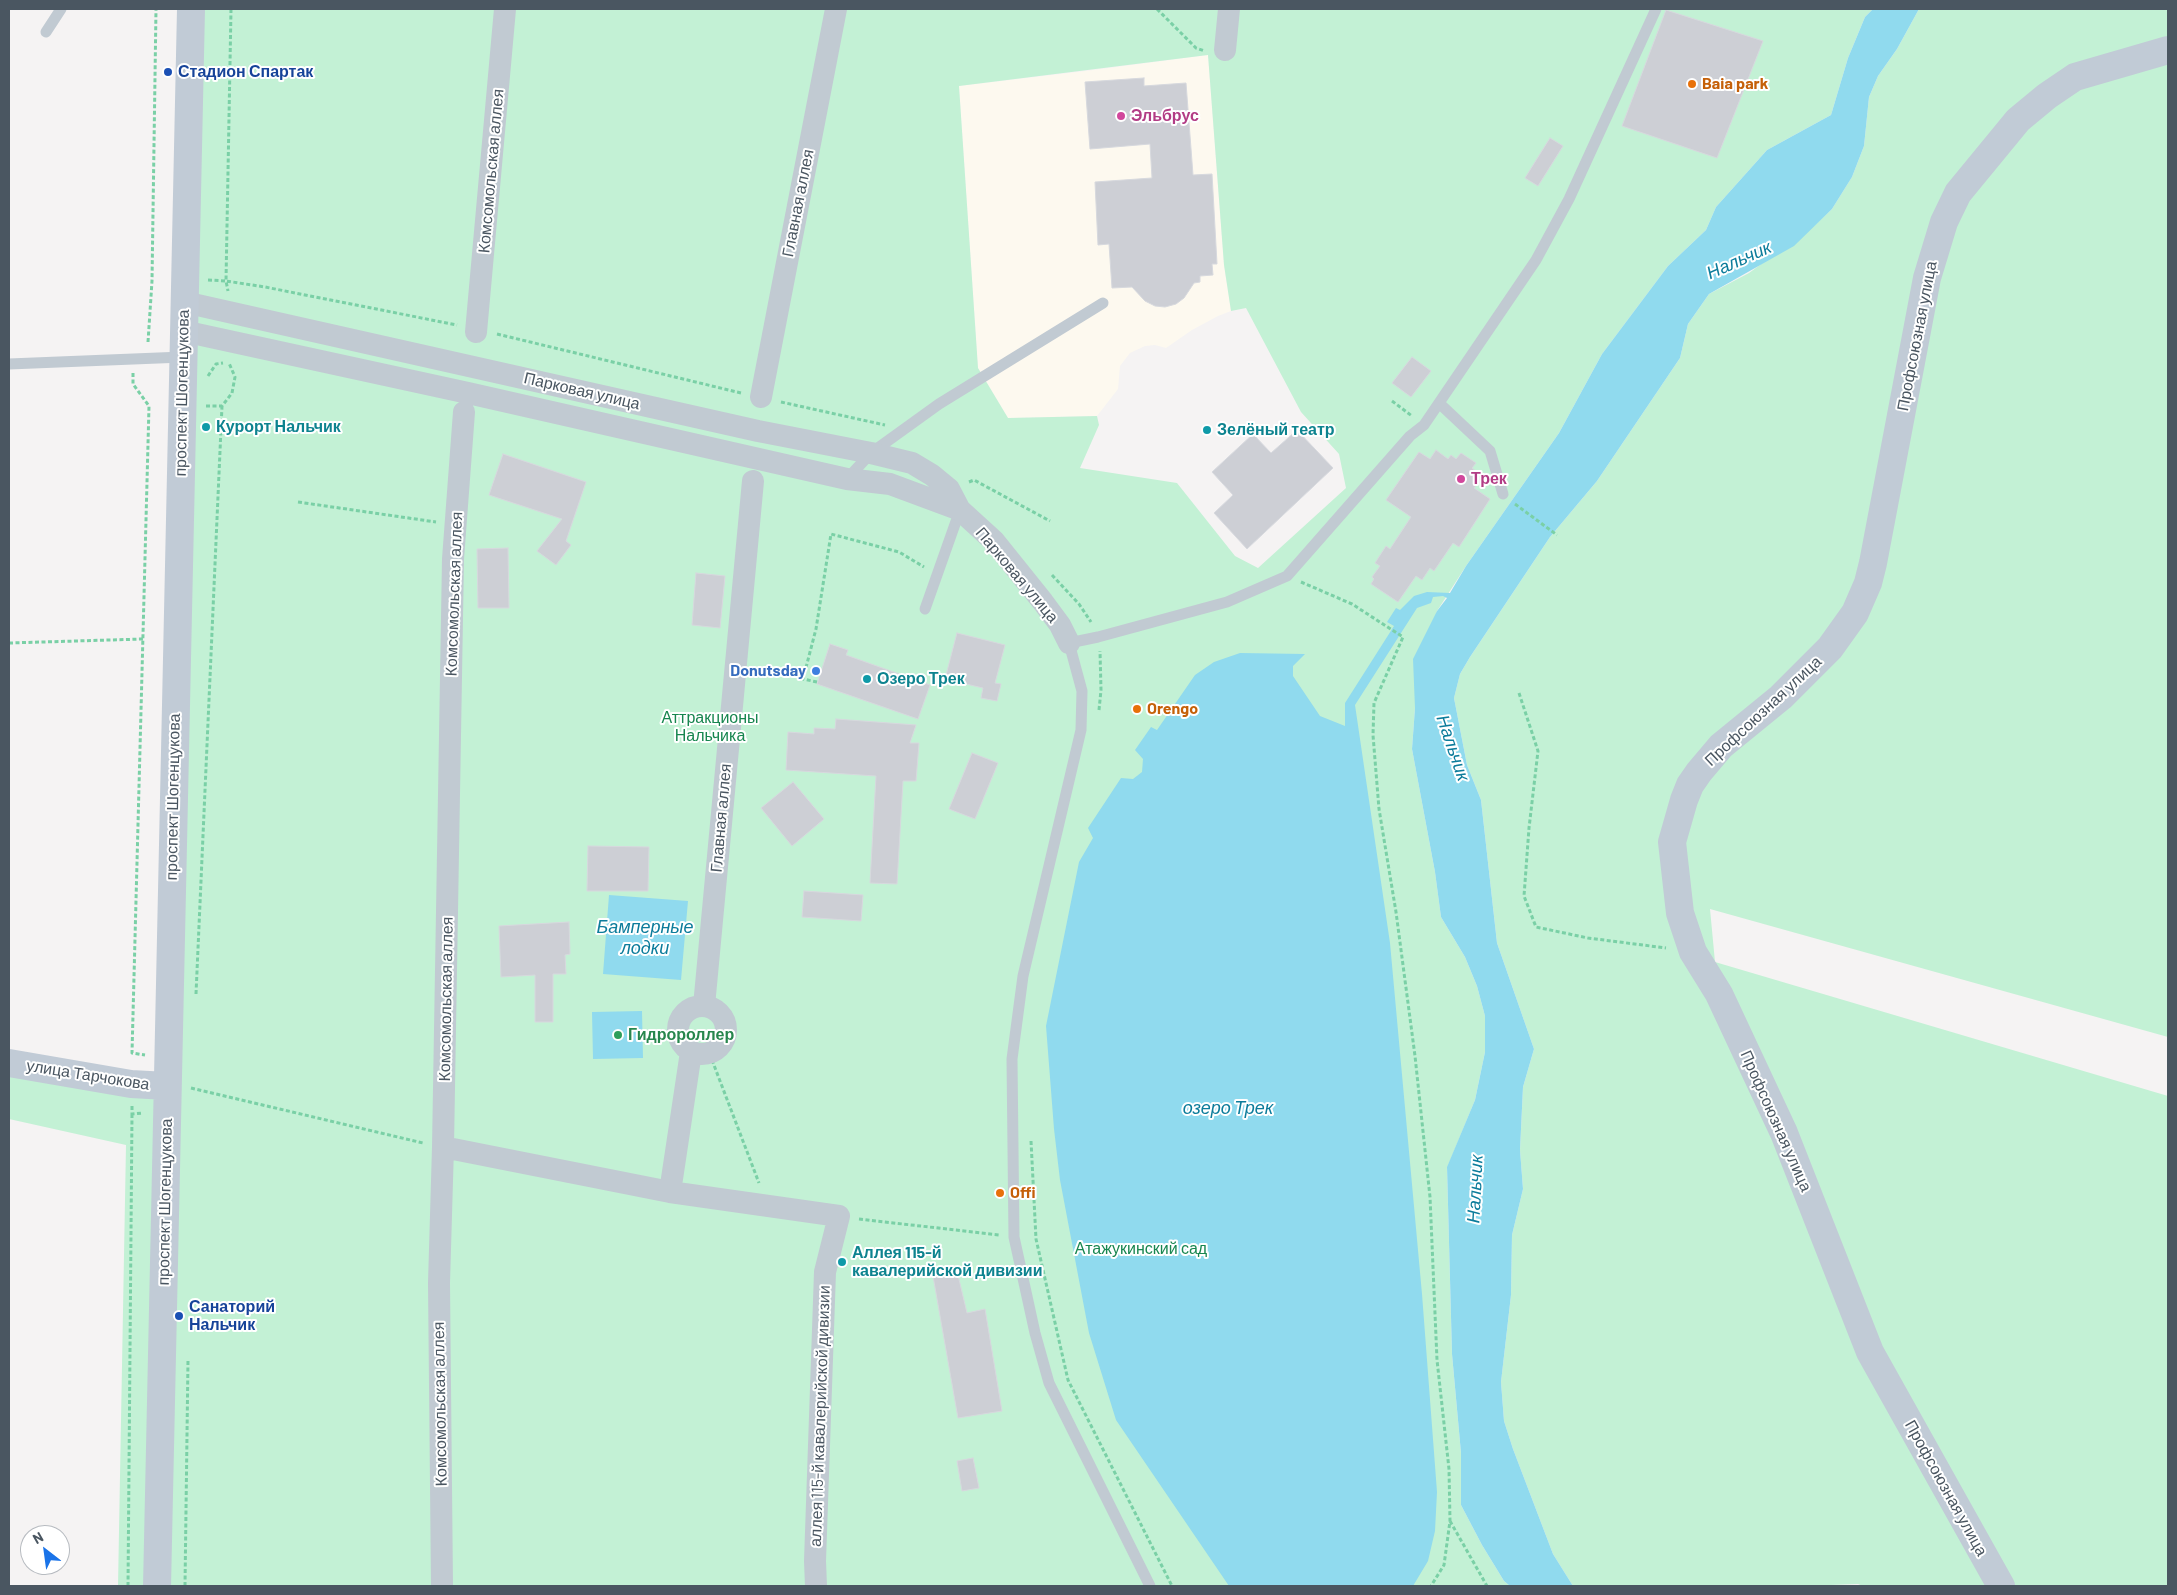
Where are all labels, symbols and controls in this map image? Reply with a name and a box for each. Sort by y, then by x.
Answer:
place label: Стадион Спартак [178,62,313,82]
marker: Стадион Спартак [162,66,174,78]
place label: Baia park [1702,74,1768,94]
marker: Baia park [1686,78,1698,90]
street label: Комсомольская аллея [474,88,508,254]
place label: Эльбрус [1131,106,1199,126]
marker: Эльбрус [1115,110,1127,122]
street label: Главная аллея [778,148,818,258]
water label: Нальчик [1703,236,1775,284]
street label: Профсоюзная улица [1893,259,1941,413]
street label: проспект Шогенцукова [171,309,193,477]
street label: Парковая улица [522,368,642,414]
place label: Курорт Нальчик [216,417,341,437]
place label: Зелёный театр [1217,420,1335,440]
marker: Курорт Нальчик [200,421,212,433]
marker: Зелёный театр [1201,424,1213,436]
place label: Трек [1471,469,1507,489]
marker: Трек [1455,473,1467,485]
street label: Комсомольская аллея [442,511,466,677]
street label: Парковая улица [972,523,1062,627]
street label: Профсоюзная улица [1701,652,1825,770]
place label: Donutsday [730,661,806,681]
marker: Donutsday [810,665,822,677]
place label: Озеро Трек [877,669,965,689]
marker: Озеро Трек [861,673,873,685]
place label: Orengo [1147,699,1198,719]
marker: Orengo [1131,703,1143,715]
park label: Аттракционы Нальчика [661,708,759,746]
water label: Нальчик [1432,712,1474,784]
street label: проспект Шогенцукова [162,713,184,881]
street label: Главная аллея [707,763,735,873]
street label: Комсомольская аллея [435,916,457,1082]
water label: Бамперные лодки [596,916,694,959]
place label: Гидророллер [628,1025,734,1045]
marker: Гидророллер [612,1029,624,1041]
street label: Профсоюзная улица [1736,1047,1816,1195]
street label: улица Тарчокова [25,1056,151,1094]
water label: озеро Трек [1183,1097,1273,1119]
street label: проспект Шогенцукова [154,1118,176,1286]
water label: Нальчик [1462,1154,1488,1224]
place label: Offi [1010,1183,1035,1203]
marker: Offi [994,1187,1006,1199]
park label: Атажукинский сад [1075,1239,1207,1259]
place label: Аллея 115-й кавалерийской дивизии [852,1243,1043,1281]
marker: Аллея 115-й кавалерийской дивизии [836,1256,848,1268]
street label: аллея 115-й кавалерийской дивизии [806,1285,834,1547]
place label: Санаторий Нальчик [189,1297,275,1335]
marker: Санаторий Нальчик [173,1310,185,1322]
street label: Комсомольская аллея [429,1321,451,1487]
street label: Профсоюзная улица [1901,1417,1991,1559]
north arrow [20,1525,70,1575]
text: N [29,1528,46,1547]

